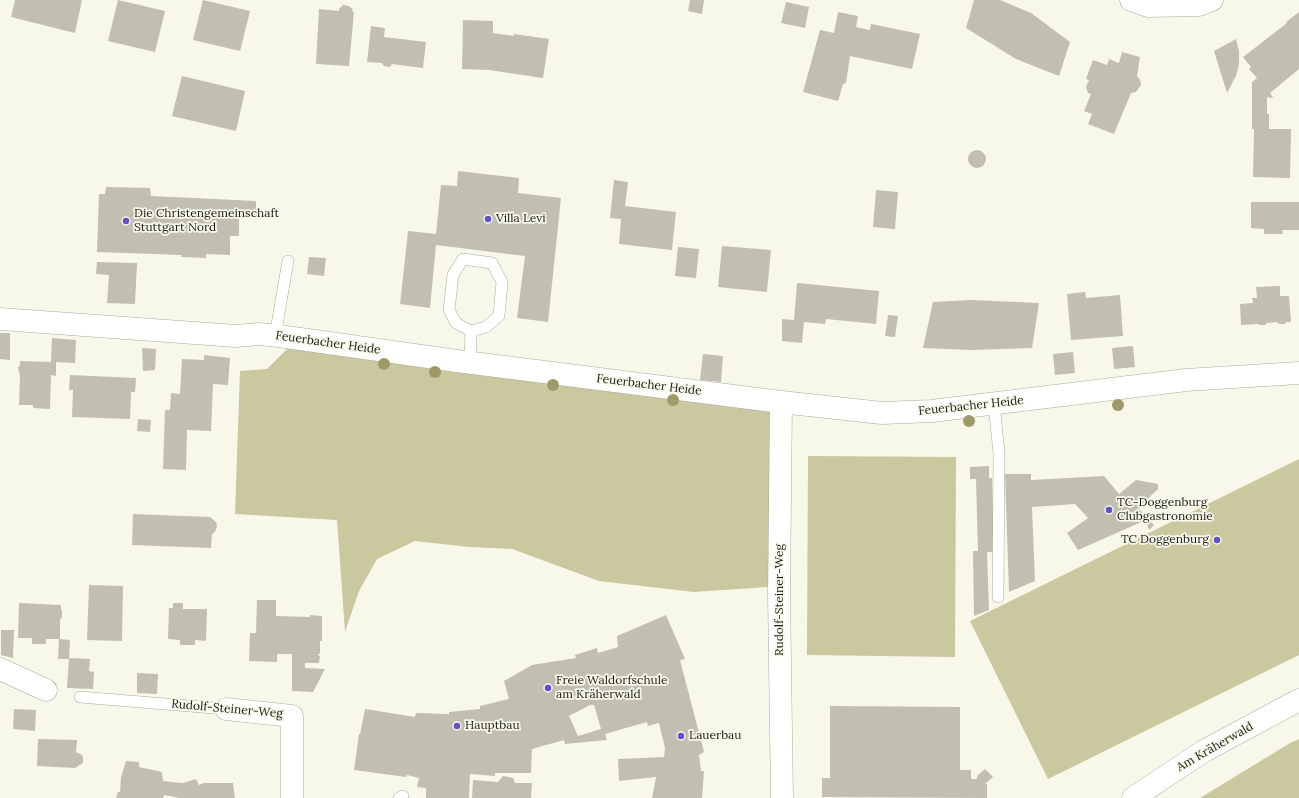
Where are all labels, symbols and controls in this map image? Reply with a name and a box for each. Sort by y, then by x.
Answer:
place label: Die Christengemeinschaft Stuttgart Nord [134,207,279,235]
place label: Villa Levi [496,212,546,226]
marker: Villa Levi [483,214,493,224]
marker: Die Christengemeinschaft Stuttgart Nord [121,216,131,226]
street label: Feuerbacher Heide [275,328,381,358]
street label: Feuerbacher Heide [596,371,702,399]
street label: Feuerbacher Heide [918,393,1024,419]
place label: TC-Doggenburg Clubgastronomie [1117,496,1213,524]
marker: TC-Doggenburg Clubgastronomie [1104,505,1114,515]
place label: TC Doggenburg [1121,533,1209,547]
marker: TC Doggenburg [1212,535,1222,545]
street label: Rudolf-Steiner-Weg [773,544,787,656]
place label: Freie Waldorfschule am Kräherwald [556,674,668,702]
marker: Freie Waldorfschule am Kräherwald [543,683,553,693]
street label: Rudolf-Steiner-Weg [171,697,283,721]
place label: Hauptbau [465,719,520,733]
street label: Am Kräherwald [1174,719,1256,775]
marker: Hauptbau [452,721,462,731]
place label: Lauerbau [689,729,741,743]
marker: Lauerbau [676,731,686,741]

